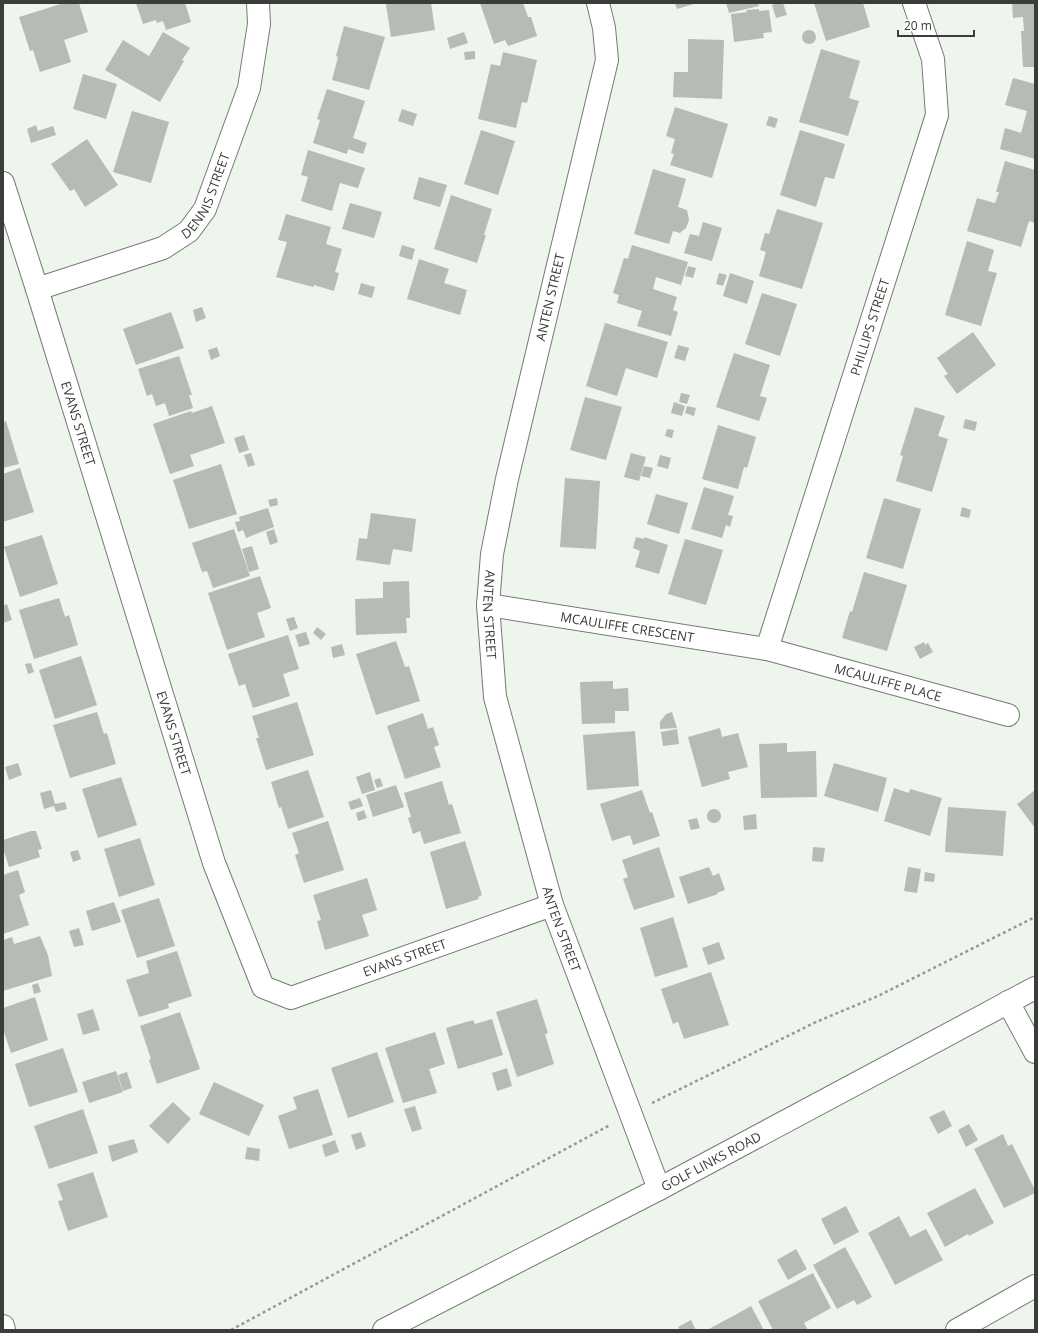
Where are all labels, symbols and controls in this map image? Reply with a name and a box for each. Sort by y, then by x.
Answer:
scale bar [898,12,974,38]
text: 20 m [904,17,932,34]
street label: DENNIS STREET [178,149,234,243]
street label: ANTEN STREET [531,251,569,343]
street label: PHILLIPS STREET [846,275,894,378]
street label: EVANS STREET [57,379,100,469]
street label: ANTEN STREET [479,569,501,661]
street label: MCAULIFFE CRESCENT [559,608,696,647]
street label: MCAULIFFE PLACE [832,659,944,705]
street label: EVANS STREET [152,689,196,778]
street label: ANTEN STREET [538,884,586,975]
street label: EVANS STREET [360,934,450,981]
street label: GOLF LINKS ROAD [658,1127,764,1195]

